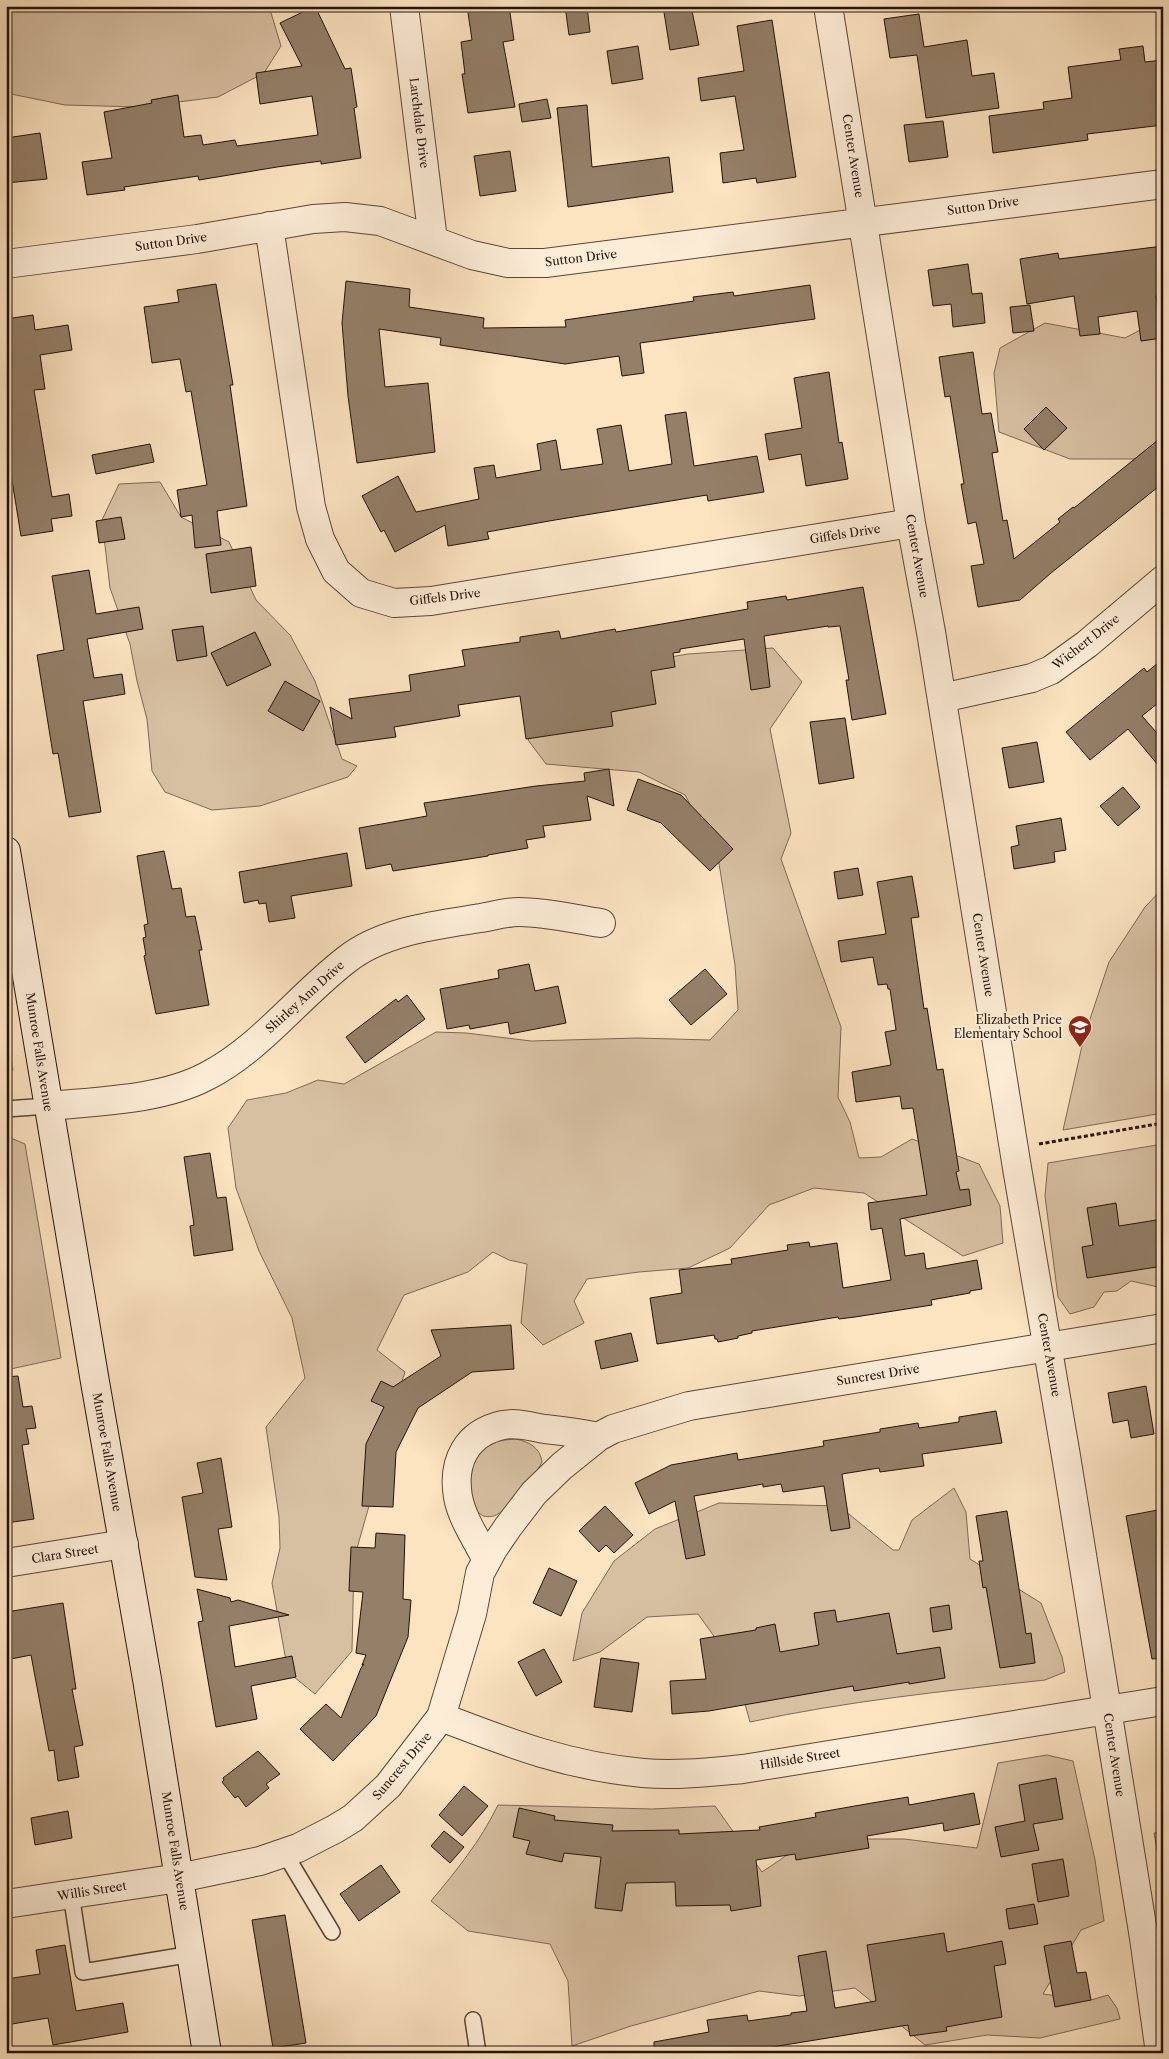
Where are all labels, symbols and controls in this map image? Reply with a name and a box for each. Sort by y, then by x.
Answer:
street label: Larchdale Drive [406,77,433,169]
street label: Center Avenue [839,113,868,199]
street label: Sutton Drive [946,193,1020,218]
street label: Sutton Drive [134,229,208,254]
street label: Sutton Drive [544,246,618,269]
street label: Center Avenue [903,513,932,599]
street label: Giffels Drive [809,520,882,546]
street label: Giffels Drive [409,585,482,608]
street label: Wichert Drive [1048,611,1122,673]
street label: Center Avenue [969,912,998,998]
street label: Shirley Ann Drive [262,957,347,1036]
street label: Munroe Falls Avenue [23,991,56,1113]
place label: Elizabeth Price Elementary School [954,1012,1062,1041]
school or university icon: Elizabeth Price Elementary School [1067,1014,1093,1048]
street label: Center Avenue [1035,1312,1064,1398]
street label: Suncrest Drive [835,1361,921,1388]
street label: Munroe Falls Avenue [90,1391,125,1513]
street label: Clara Street [30,1541,100,1566]
street label: Center Avenue [1100,1712,1129,1798]
street label: Suncrest Drive [369,1729,434,1803]
street label: Hillside Street [759,1745,842,1772]
street label: Munroe Falls Avenue [159,1790,192,1912]
street label: Willis Street [55,1878,128,1904]

